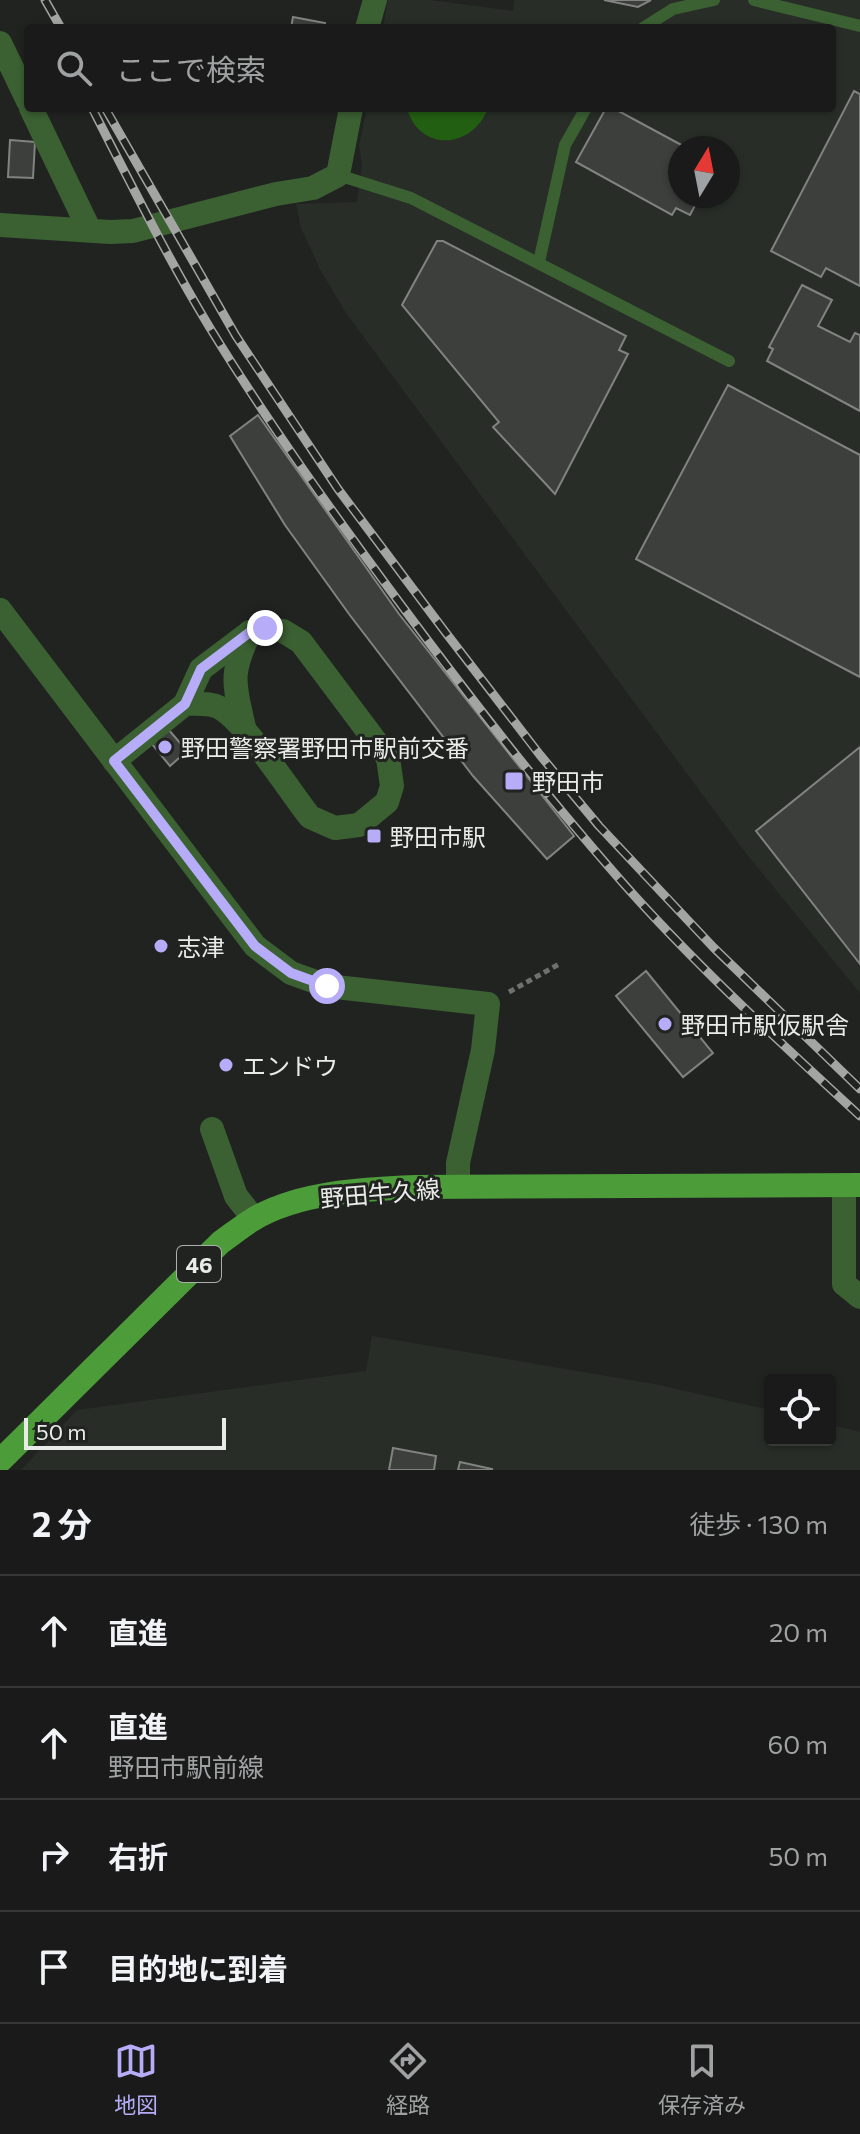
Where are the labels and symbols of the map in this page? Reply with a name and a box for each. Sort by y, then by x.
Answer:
north arrow [668,136,740,208]
route end [247,610,283,646]
place label: 野田警察署野田市駅前交番 [181,733,469,762]
marker: 野田警察署野田市駅前交番 [156,738,174,756]
place label: 野田市 [532,767,604,796]
marker: 野田市 [503,770,525,792]
place label: 野田市駅 [390,822,486,851]
marker: 野田市駅 [365,827,383,845]
place label: 志津 [177,932,225,961]
marker: 志津 [152,937,170,955]
route start [309,968,345,1004]
place label: 野田市駅仮駅舎 [681,1010,849,1039]
marker: 野田市駅仮駅舎 [656,1015,674,1033]
place label: エンドウ [242,1051,338,1080]
marker: エンドウ [217,1056,235,1074]
street label: 野田牛久線 [319,1173,441,1213]
road number: 46 [177,1246,221,1282]
scale bar [24,1414,226,1450]

